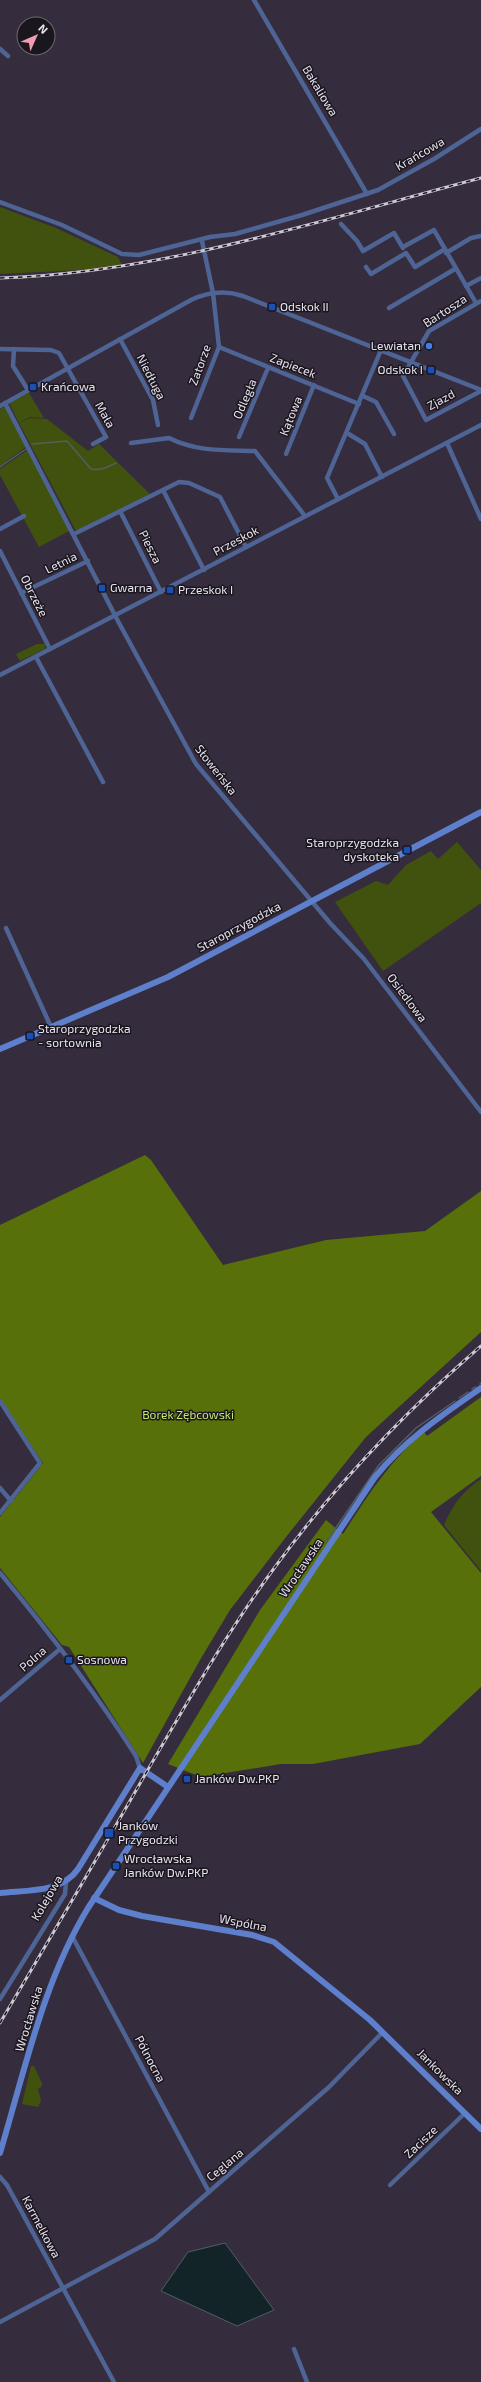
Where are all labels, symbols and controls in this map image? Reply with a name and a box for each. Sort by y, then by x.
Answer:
north arrow [16,16,56,56]
text: N [36,21,51,36]
street label: Bakaliowa [300,63,341,118]
street label: Krańcowa [392,133,447,173]
street label: Bartosza [420,291,469,329]
place label: Odskok II [280,299,329,313]
marker: Odskok II [267,302,277,312]
place label: Lewiatan [371,338,421,352]
marker: Lewiatan [424,341,434,351]
street label: Zatorze [185,342,213,387]
street label: Zapiecek [268,350,318,380]
street label: Niedługa [135,352,169,401]
place label: Odskok I [377,362,423,376]
marker: Odskok I [426,365,436,375]
street label: Odległa [229,376,259,421]
place label: Krańcowa [41,379,95,393]
marker: Krańcowa [28,382,38,392]
street label: Zjazd [424,386,457,413]
street label: Kątowa [276,394,304,437]
street label: Mała [93,399,119,430]
street label: Przeskok [210,522,261,558]
street label: Piesza [137,528,165,565]
street label: Letnia [42,548,79,576]
street label: Obrzeże [18,572,51,619]
place label: Gwarna [110,580,152,594]
place label: Przeskok I [178,582,233,596]
marker: Gwarna [97,583,107,593]
marker: Przeskok I [165,585,175,595]
street label: Słoweńska [193,742,241,797]
place label: Staroprzygodzka dyskoteka [306,835,399,863]
marker: Staroprzygodzka dyskoteka [402,845,412,855]
street label: Staroprzygodzka [194,898,283,954]
street label: Osiedlowa [385,970,431,1024]
place label: Staroprzygodzka - sortownia [38,1021,131,1049]
marker: Staroprzygodzka - sortownia [25,1031,35,1041]
park label: Borek Zębcowski [142,1407,234,1421]
street label: Wrocławska [275,1535,325,1599]
street label: Polna [16,1643,49,1674]
place label: Sosnowa [77,1652,127,1666]
marker: Sosnowa [64,1655,74,1665]
place label: Janków Dw.PKP [195,1771,279,1785]
marker: Janków Dw.PKP [182,1774,192,1784]
place label: Janków Przygodzki [118,1818,178,1846]
marker: Janków Przygodzki [103,1827,115,1839]
place label: Wrocławska Janków Dw.PKP [124,1851,208,1879]
marker: Wrocławska Janków Dw.PKP [111,1861,121,1871]
street label: Kolejowa [28,1872,66,1923]
street label: Wspólna [218,1911,268,1933]
street label: Wrocławska [11,1984,45,2053]
street label: Północna [133,2033,169,2084]
street label: Jankowska [415,2045,467,2097]
street label: Zacisze [401,2122,440,2161]
street label: Ceglana [203,2145,246,2184]
street label: Karmelkowa [20,2193,64,2260]

